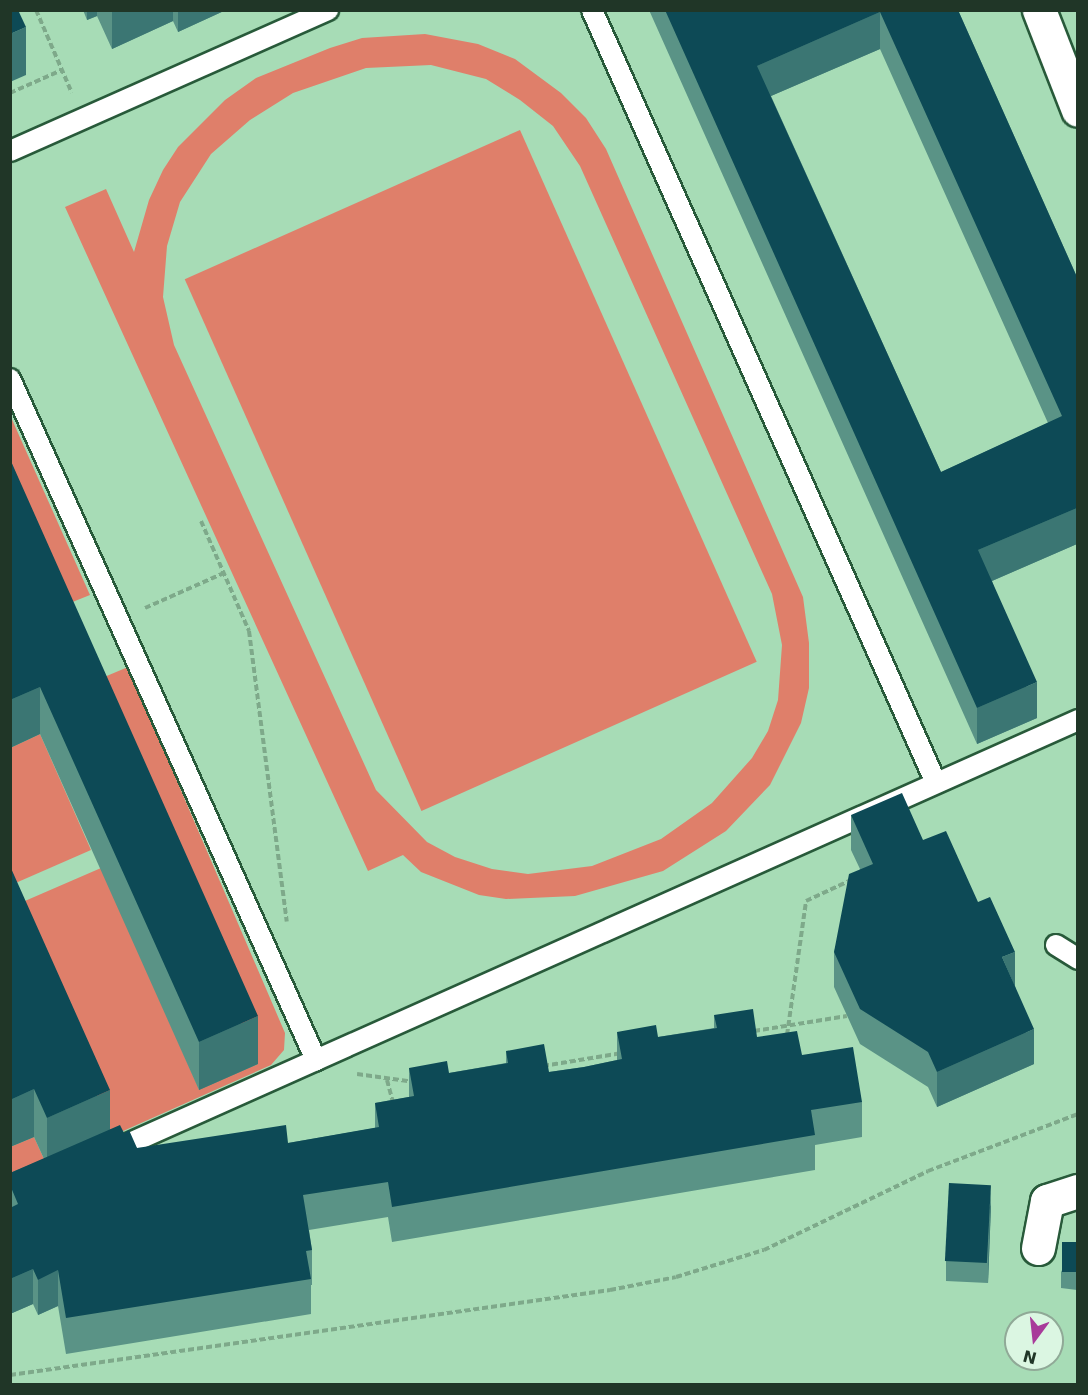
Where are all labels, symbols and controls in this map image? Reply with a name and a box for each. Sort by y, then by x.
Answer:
north arrow [1004,1311,1064,1371]
text: N [1021,1346,1039,1368]

